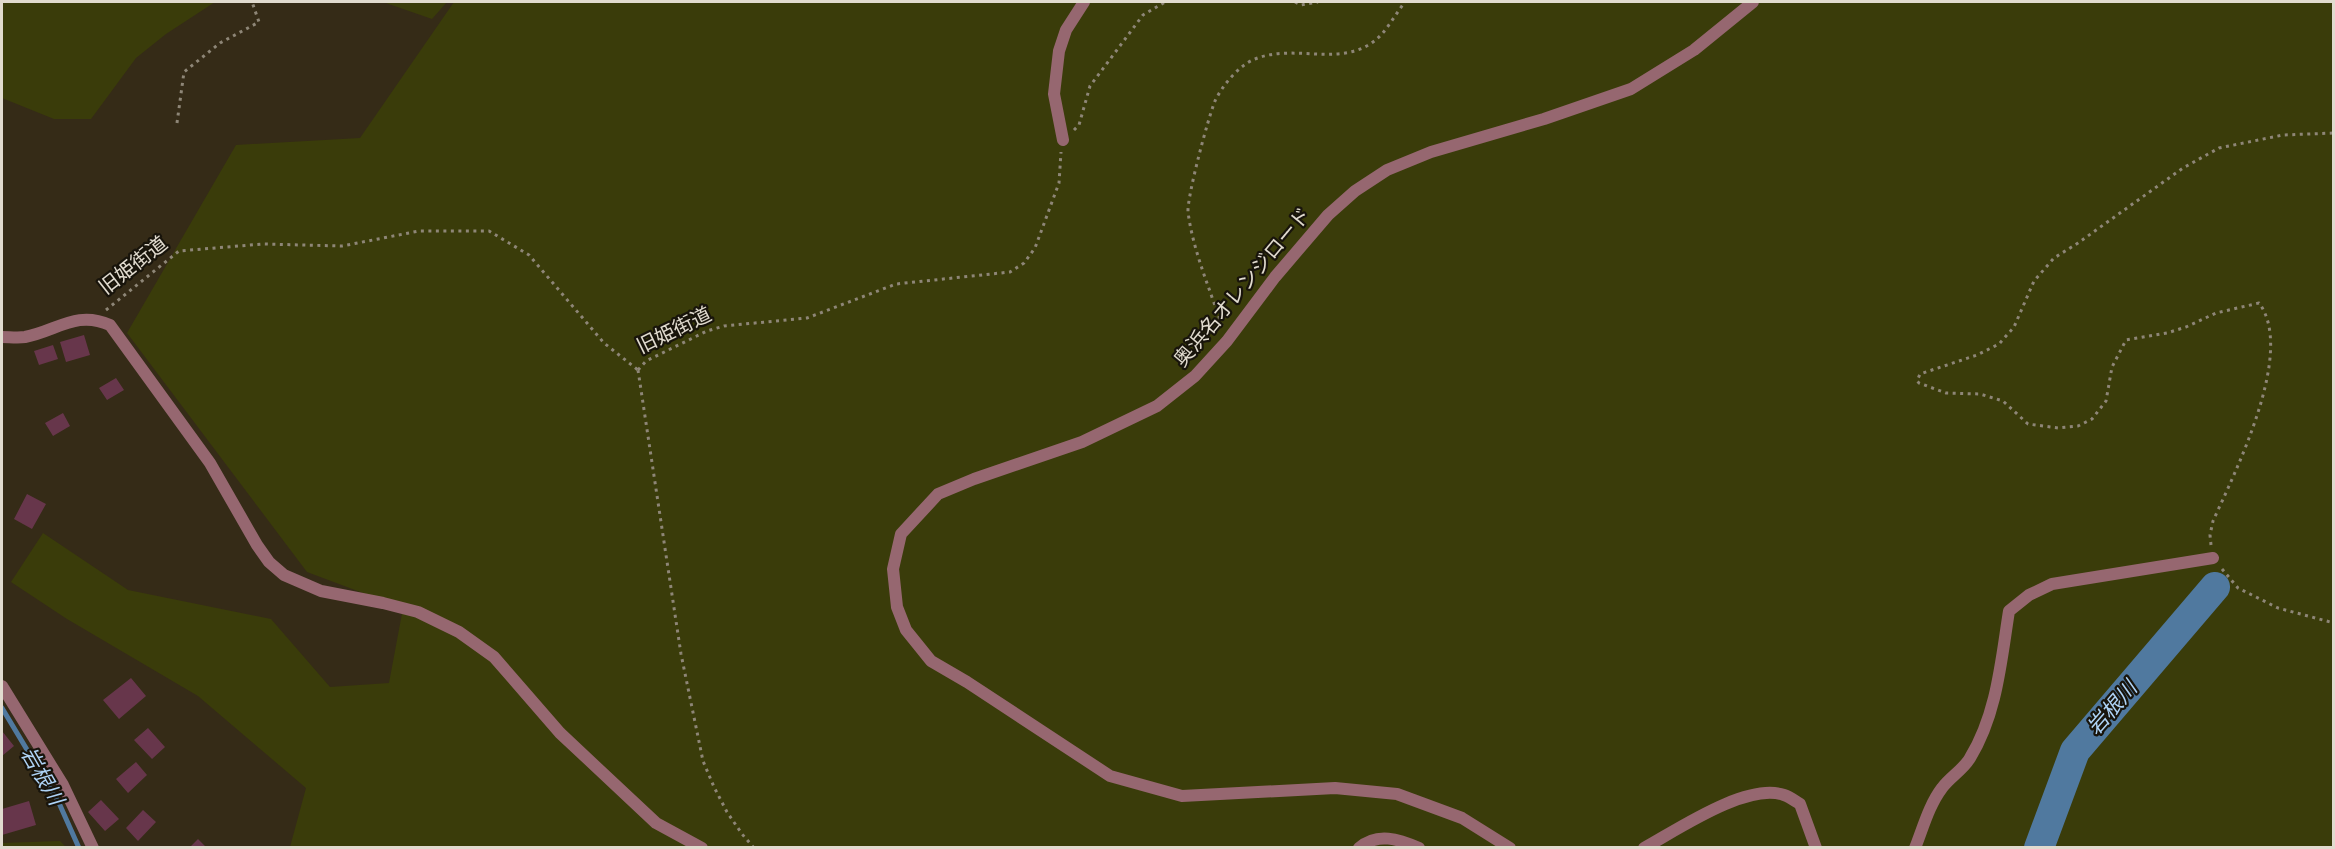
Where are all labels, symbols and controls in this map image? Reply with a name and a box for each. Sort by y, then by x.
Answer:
street label: 奥浜名オレンジロード [1168,202,1317,373]
street label: 旧姫街道 [93,230,173,301]
street label: 旧姫街道 [632,301,716,360]
water label: 岩根川 [2081,674,2145,741]
water label: 岩根川 [14,742,71,812]

